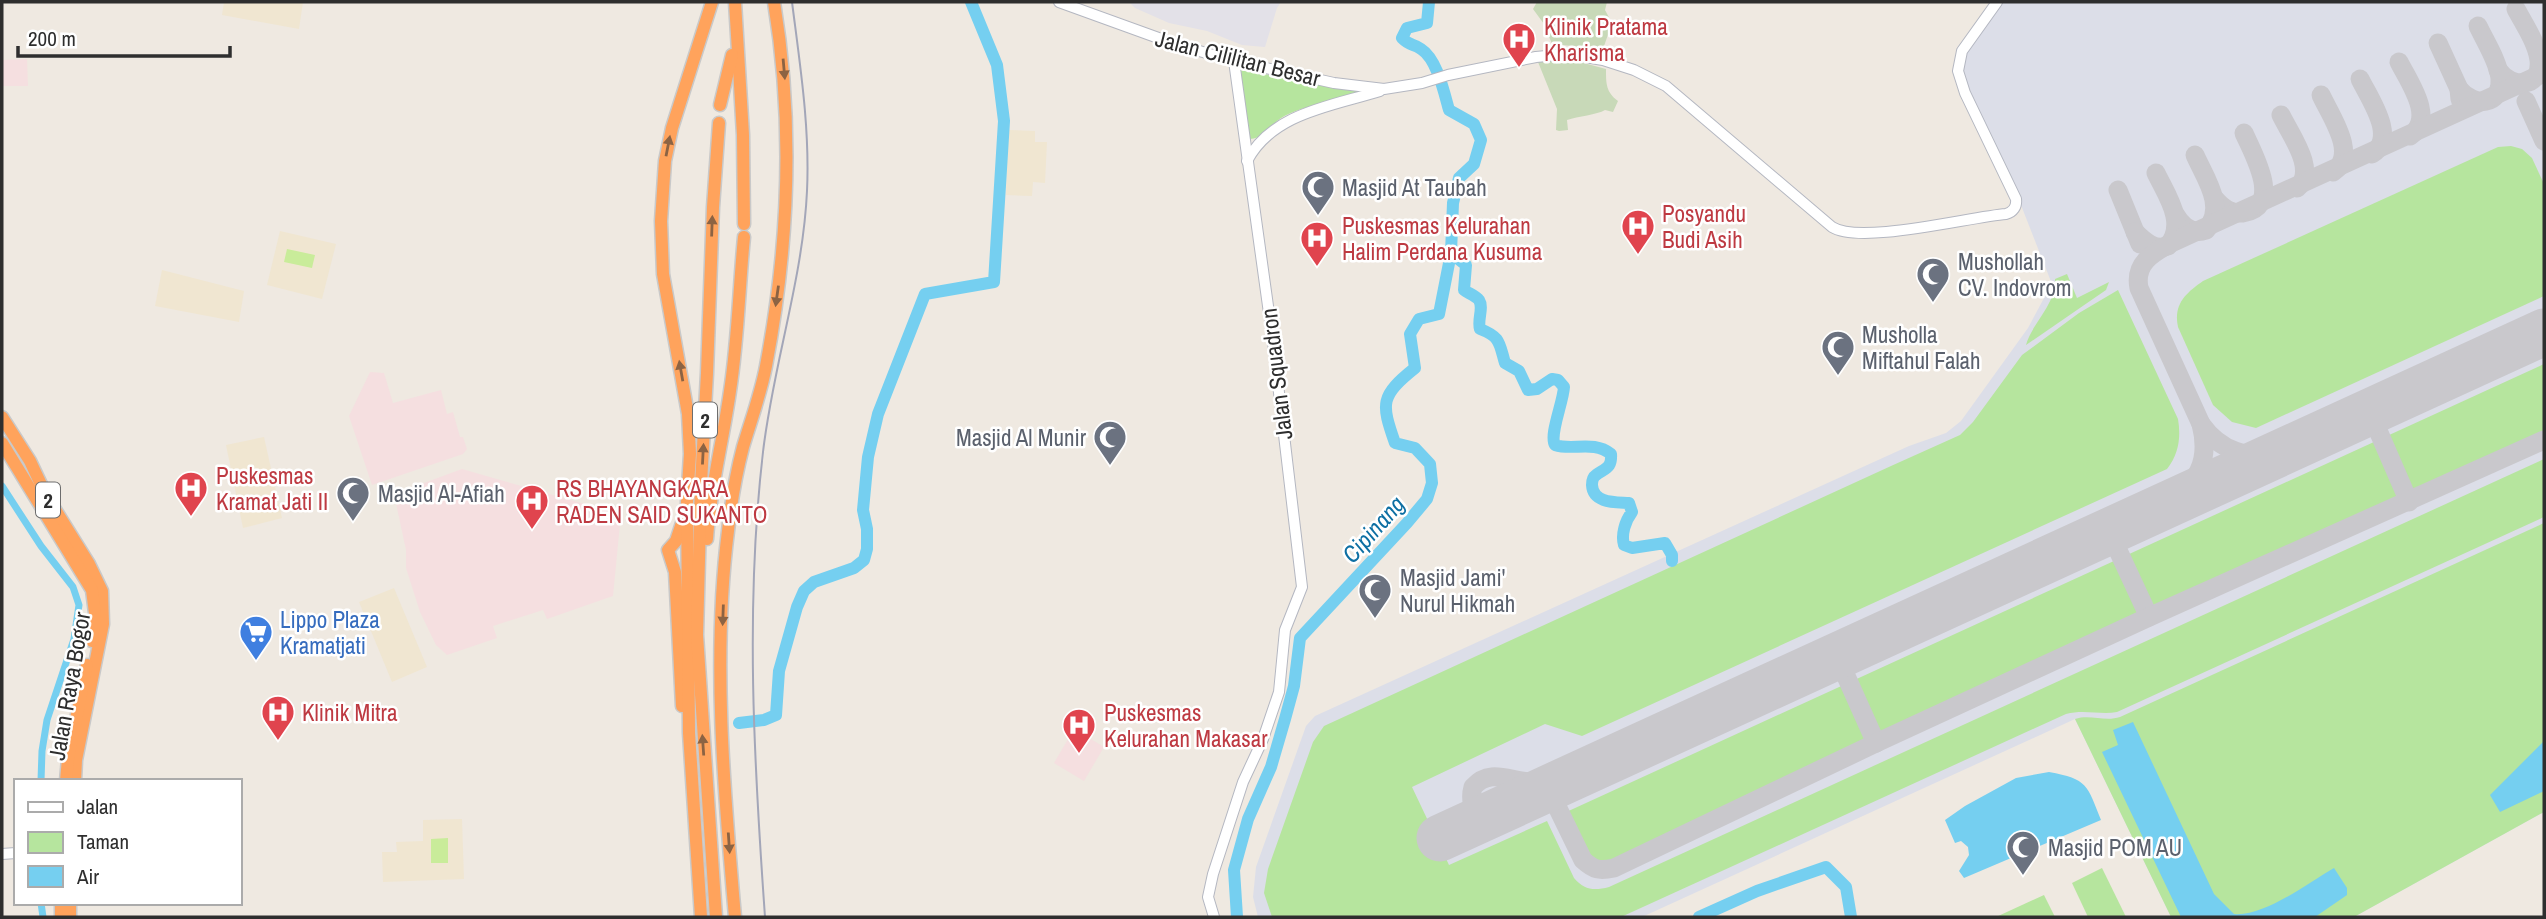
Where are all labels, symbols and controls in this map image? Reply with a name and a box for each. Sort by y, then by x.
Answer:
place label: Klinik Pratama Kharisma [1544,11,1668,68]
scale bar [18,14,229,58]
hospital icon: Klinik Pratama Kharisma [1500,20,1538,69]
street label: Jalan Cililitan Besar [1152,23,1324,94]
text: 200 m [28,24,76,53]
one-way arrow [779,59,790,81]
one-way arrow [663,135,674,157]
mosque icon: Masjid At Taubah [1299,168,1337,217]
place label: Masjid At Taubah [1342,172,1487,203]
place label: Posyandu Budi Asih [1662,198,1746,255]
hospital icon: Posyandu Budi Asih [1619,207,1657,256]
place label: Puskesmas Kelurahan Halim Perdana Kusuma [1342,210,1543,267]
one-way arrow [707,215,718,237]
hospital icon: Puskesmas Kelurahan Halim Perdana Kusuma [1298,219,1336,268]
place label: Mushollah CV. Indovrom [1958,246,2072,303]
mosque icon: Mushollah CV. Indovrom [1914,255,1952,304]
one-way arrow [772,285,783,307]
street label: Jalan Squadron [1253,307,1299,441]
place label: Musholla Miftahul Falah [1862,319,1981,376]
mosque icon: Musholla Miftahul Falah [1819,328,1857,377]
one-way arrow [675,360,686,382]
road number: 2 [693,402,717,438]
mosque icon: Masjid Al Munir [1091,418,1129,467]
place label: Masjid Al Munir [956,422,1087,453]
one-way arrow [697,443,708,465]
place label: Puskesmas Kramat Jati II [216,460,328,517]
hospital icon: Puskesmas Kramat Jati II [172,469,210,518]
place label: RS BHAYANGKARA RADEN SAID SUKANTO [556,473,767,530]
mosque icon: Masjid Al-Afiah [334,474,372,523]
place label: Masjid Al-Afiah [378,478,505,509]
road number: 2 [36,482,60,518]
hospital icon: RS BHAYANGKARA RADEN SAID SUKANTO [513,482,551,531]
water label: Cipinang [1334,489,1412,569]
place label: Masjid Jami' Nurul Hikmah [1400,562,1515,619]
mosque icon: Masjid Jami' Nurul Hikmah [1356,571,1394,620]
place label: Lippo Plaza Kramatjati [280,604,380,661]
one-way arrow [717,605,729,627]
street label: Jalan Raya Bogor [41,609,97,763]
supermarket icon: Lippo Plaza Kramatjati [237,613,275,662]
hospital icon: Klinik Mitra [259,693,297,742]
place label: Klinik Mitra [302,697,398,728]
place label: Puskesmas Kelurahan Makasar [1104,697,1268,754]
hospital icon: Puskesmas Kelurahan Makasar [1060,706,1098,755]
one-way arrow [697,734,708,756]
legend [14,779,242,905]
text: Jalan [77,792,118,821]
text: Taman [77,827,129,856]
mosque icon: Masjid POM AU [2004,828,2042,877]
one-way arrow [724,832,735,854]
place label: Masjid POM AU [2048,832,2182,863]
text: Air [76,862,99,891]

